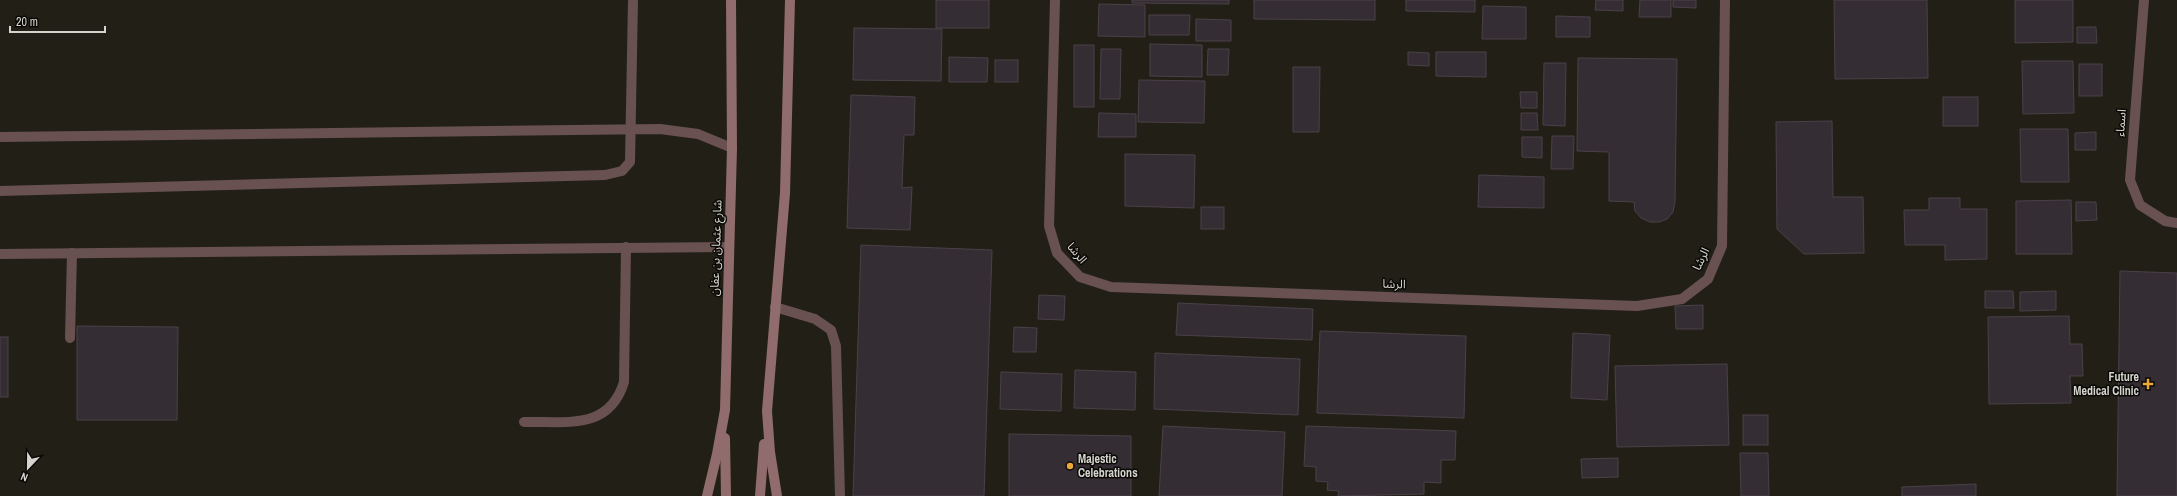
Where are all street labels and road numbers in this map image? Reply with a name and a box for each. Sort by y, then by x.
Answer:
street label: اسماء [2112,109,2130,137]
street label: شارع عثمان بن عفان [706,200,727,297]
street label: الرشا [1063,239,1091,267]
street label: الرشا [1689,245,1713,273]
street label: الرشا [1382,276,1406,292]

